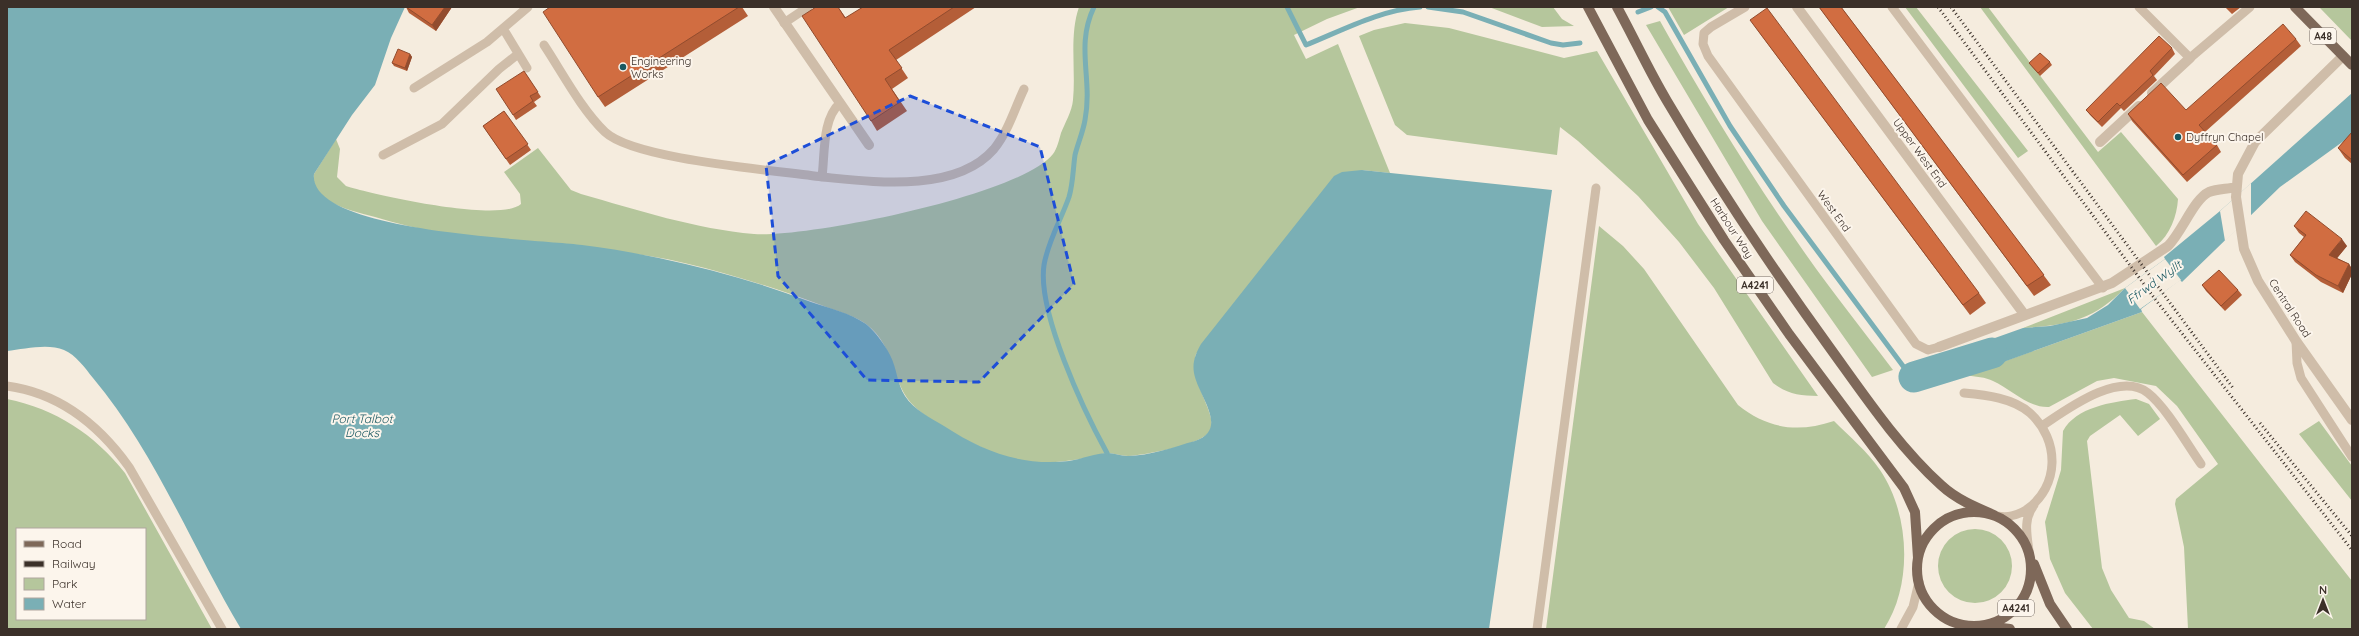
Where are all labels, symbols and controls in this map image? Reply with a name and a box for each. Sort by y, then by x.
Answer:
road number: A48 [2310,28,2336,44]
place label: Engineering Works [631,54,691,81]
marker: Engineering Works [618,62,628,72]
street label: Upper West End [1890,116,1950,190]
place label: Dyffryn Chapel [2186,130,2263,144]
marker: Dyffryn Chapel [2173,132,2183,142]
street label: West End [1814,188,1854,234]
street label: Harbour Way [1707,195,1757,261]
water label: Ffrwd Wyllt [2124,256,2186,307]
street label: Central Road [2266,276,2314,340]
road number: A4241 [1737,277,1773,293]
water label: Port Talbot Docks [332,411,394,440]
legend [16,528,146,620]
text: Road [52,536,82,551]
text: Railway [52,556,96,571]
text: Park [52,576,77,591]
north arrow [2303,580,2343,620]
text: N [2319,583,2327,597]
text: Water [52,596,87,611]
road number: A4241 [1998,600,2034,616]

